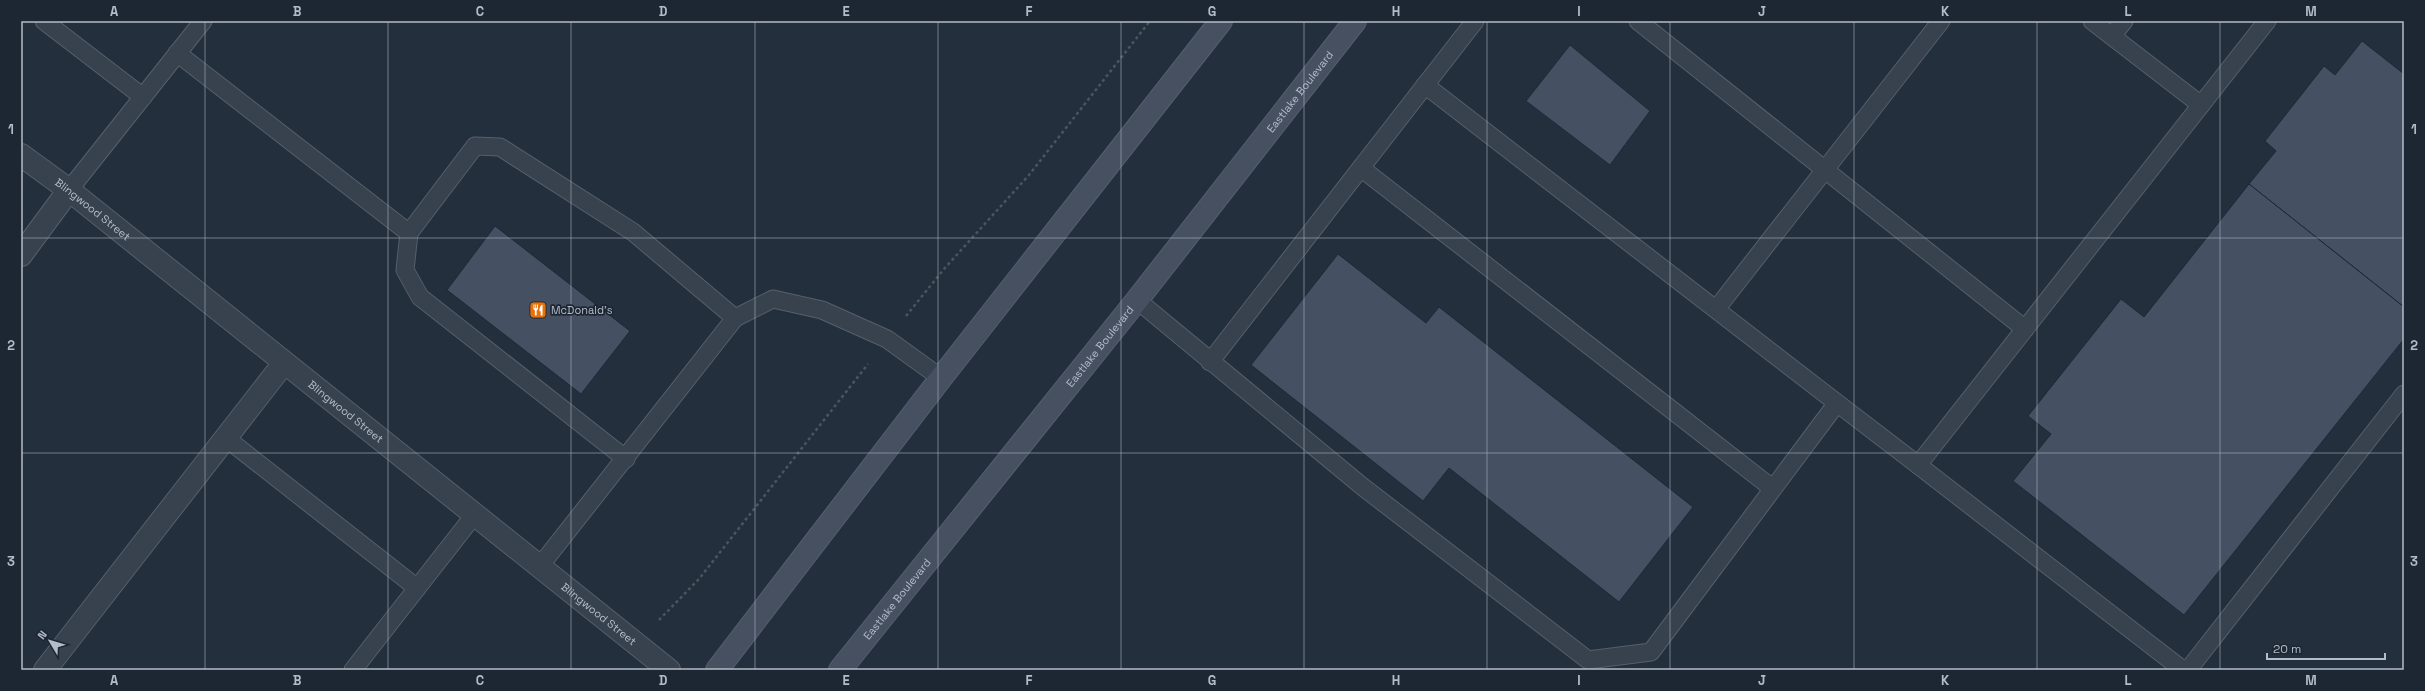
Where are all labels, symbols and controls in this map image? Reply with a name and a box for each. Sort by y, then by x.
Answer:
text: A [110,3,119,20]
text: B [293,3,302,20]
text: C [476,3,484,20]
text: D [659,3,668,20]
text: E [842,3,850,20]
text: F [1026,3,1033,20]
text: G [1208,3,1216,20]
text: H [1392,3,1400,20]
text: I [1577,3,1581,20]
text: J [1758,3,1766,20]
text: K [1941,3,1950,20]
text: L [2124,3,2132,20]
text: M [2305,3,2317,20]
street label: Eastlake Boulevard [1264,48,1336,135]
text: 1 [8,121,14,138]
text: 1 [2411,121,2417,138]
street label: Blingwood Street [52,175,133,243]
restaurant icon: McDonald's [528,300,548,320]
place label: McDonald's [551,303,613,317]
street label: Eastlake Boulevard [1063,303,1137,390]
text: 2 [7,337,15,354]
text: 2 [2410,337,2418,354]
street label: Blingwood Street [305,377,386,446]
text: 3 [7,553,15,570]
text: 3 [2410,553,2418,570]
street label: Eastlake Boulevard [860,556,934,642]
street label: Blingwood Street [558,580,639,648]
north arrow [30,621,70,661]
text: N [34,628,50,642]
scale bar [2267,635,2385,661]
text: 20 m [2273,641,2301,657]
text: A [110,672,119,689]
text: B [293,672,302,689]
text: C [476,672,484,689]
text: D [659,672,668,689]
text: E [842,672,850,689]
text: F [1026,672,1033,689]
text: G [1208,672,1216,689]
text: H [1392,672,1400,689]
text: I [1577,672,1581,689]
text: J [1758,672,1766,689]
text: K [1941,672,1950,689]
text: L [2124,672,2132,689]
text: M [2305,672,2317,689]

